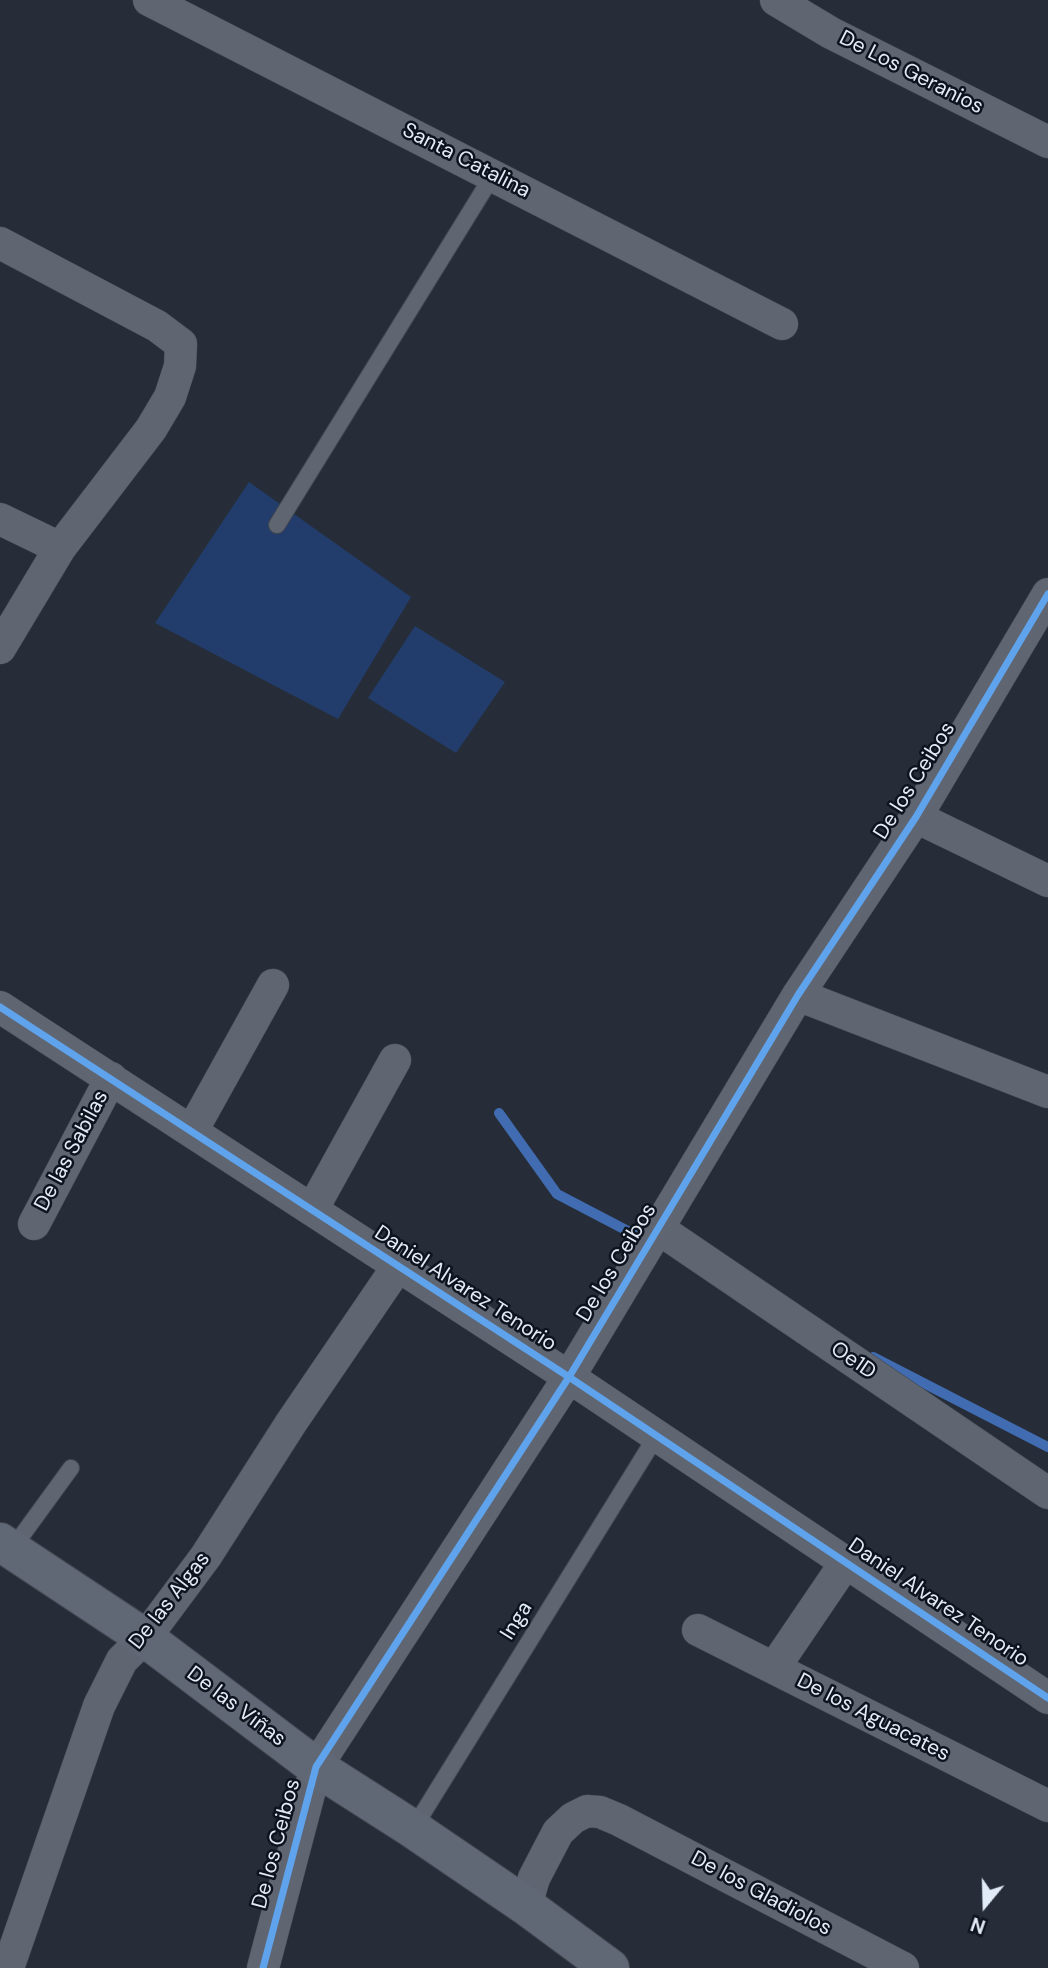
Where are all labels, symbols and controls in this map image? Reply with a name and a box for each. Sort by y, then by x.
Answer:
street label: De Los Geranios [835,26,987,120]
street label: Santa Catalina [398,118,534,204]
street label: De los Ceibos [869,718,961,844]
street label: De las Sabilas [30,1087,114,1215]
street label: De los Ceibos [572,1199,662,1327]
street label: Daniel Alvarez Tenorio [369,1221,561,1357]
street label: Oe1D [826,1337,880,1385]
street label: Daniel Alvarez Tenorio [843,1533,1033,1673]
street label: De las Algas [124,1547,216,1655]
street label: Inga [496,1597,538,1645]
street label: De las Viñas [182,1662,290,1752]
street label: De los Aguacates [792,1669,954,1767]
street label: De los Ceibos [248,1776,306,1912]
street label: De los Gladiolos [686,1846,836,1942]
north arrow [950,1870,1020,1940]
text: N [967,1911,989,1939]

